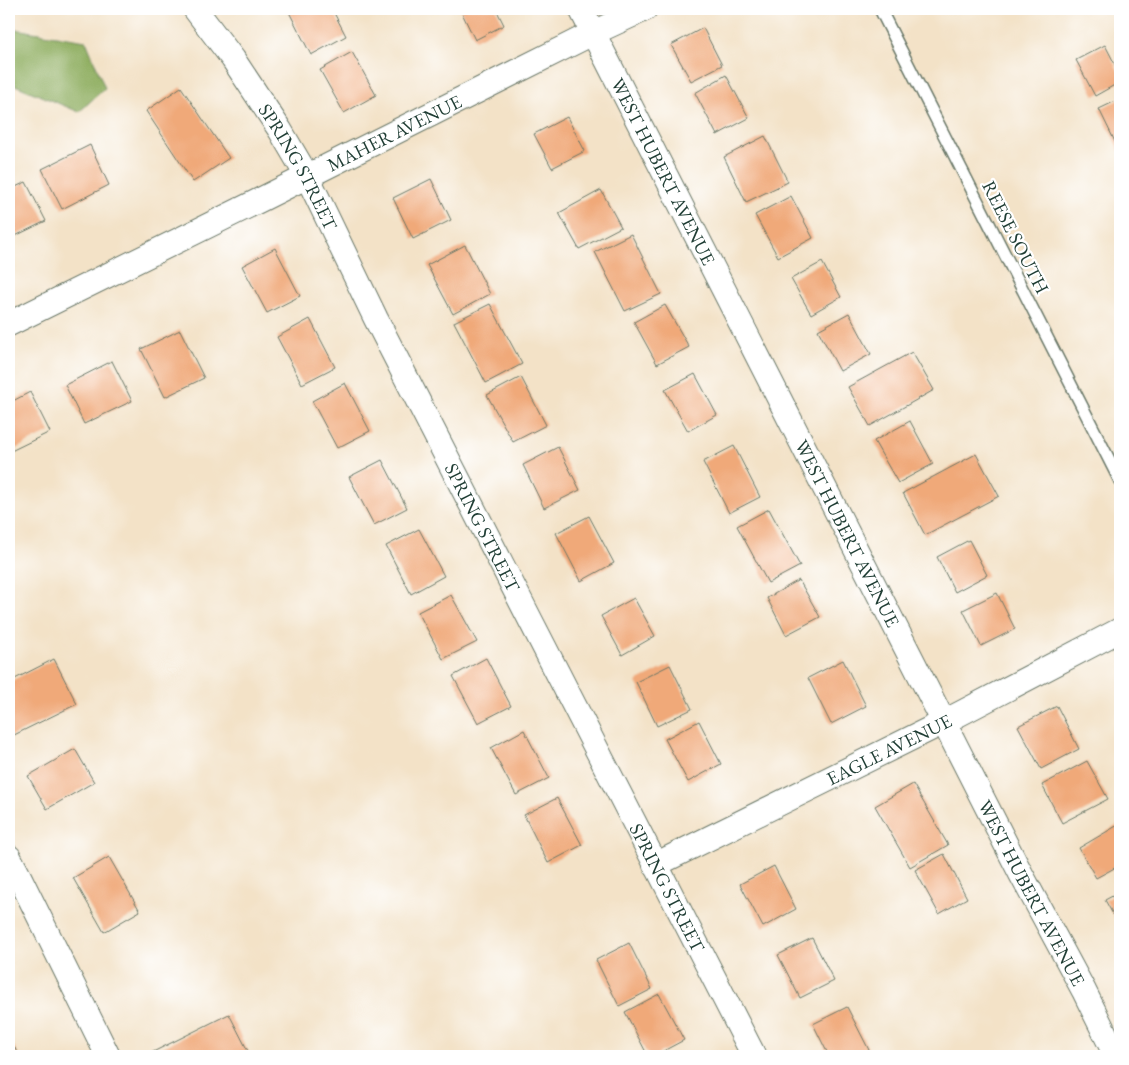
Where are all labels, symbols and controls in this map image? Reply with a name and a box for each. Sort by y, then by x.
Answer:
street label: WEST HUBERT AVENUE [605,74,721,270]
street label: MAHER AVENUE [323,89,466,177]
street label: SPRING STREET [253,99,343,235]
street label: REESE SOUTH [976,176,1055,298]
street label: WEST HUBERT AVENUE [789,435,905,631]
street label: SPRING STREET [439,459,526,596]
street label: EAGLE AVENUE [822,708,956,791]
street label: WEST HUBERT AVENUE [972,796,1091,990]
street label: SPRING STREET [624,819,711,957]

